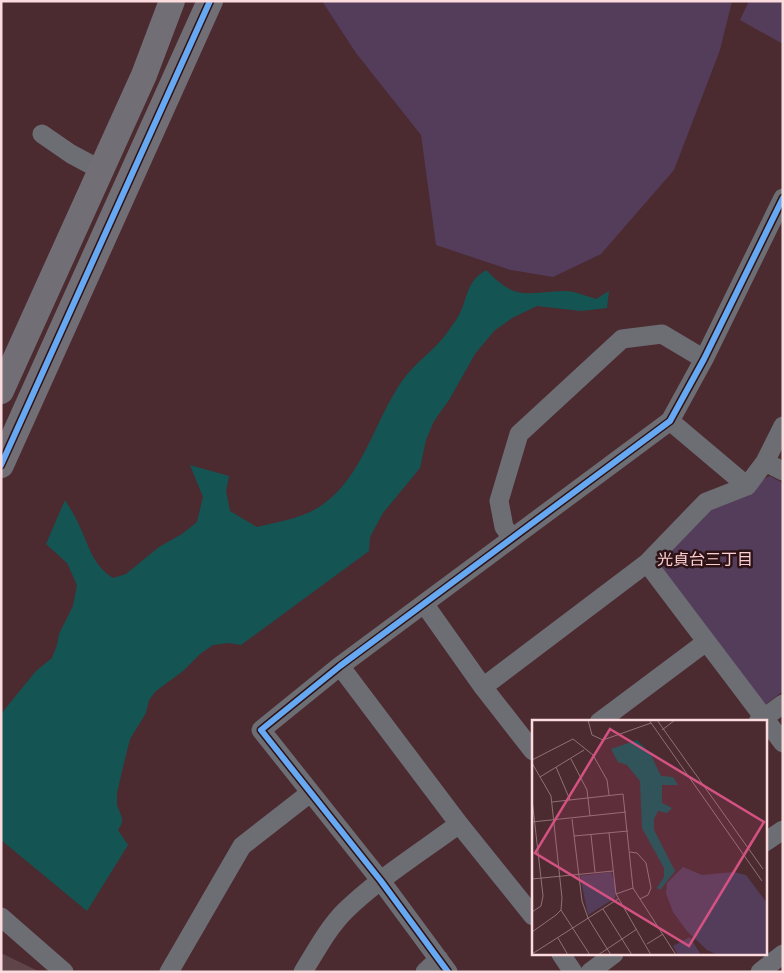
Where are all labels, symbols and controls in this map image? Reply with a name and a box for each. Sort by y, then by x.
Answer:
district label: 光貞台三丁目 [657,549,753,569]
inset map [532,720,766,956]

